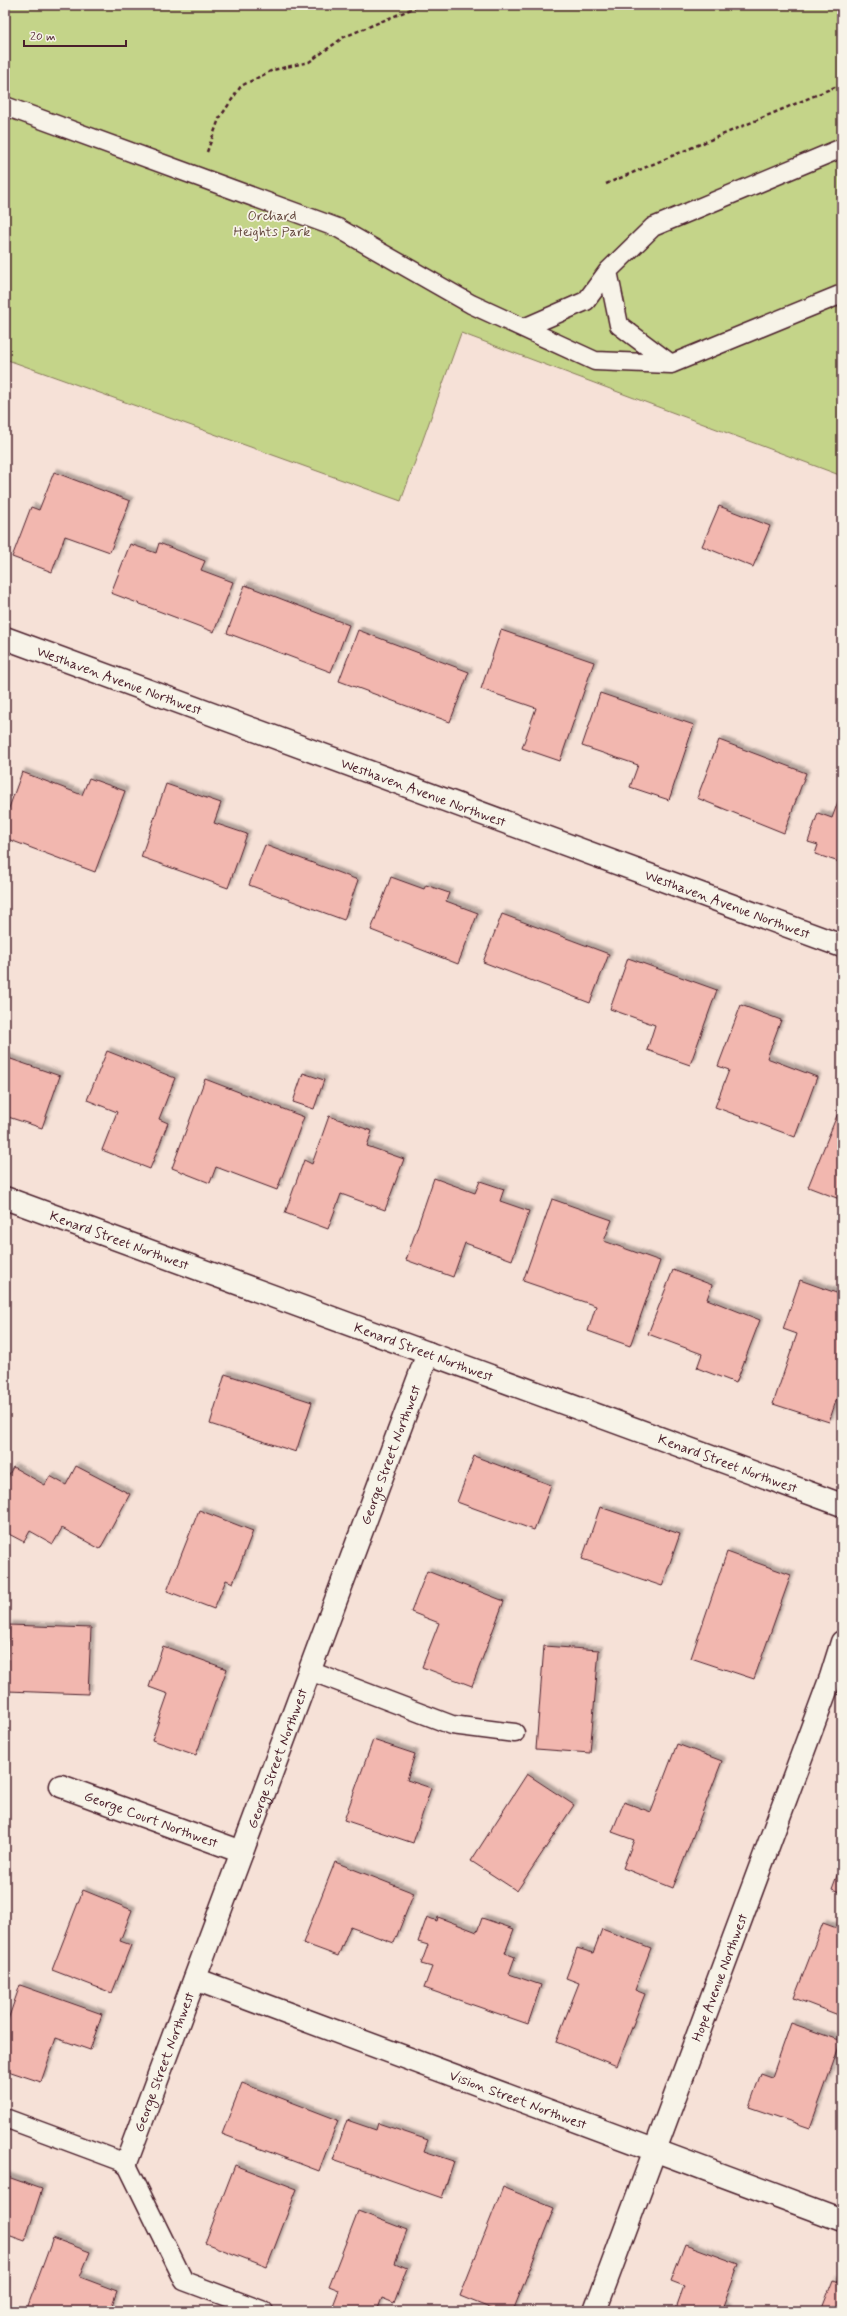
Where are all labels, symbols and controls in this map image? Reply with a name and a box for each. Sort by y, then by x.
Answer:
scale bar [24,22,126,48]
text: 20 m [30,29,56,45]
park label: Orchard Heights Park [234,207,310,241]
street label: Westhaven Avenue Northwest [34,642,205,720]
street label: Westhaven Avenue Northwest [338,754,509,832]
street label: Westhaven Avenue Northwest [642,866,813,944]
street label: Kenard Street Northwest [47,1207,192,1275]
street label: Kenard Street Northwest [351,1319,496,1386]
street label: George Street Northwest [357,1382,425,1528]
street label: Kenard Street Northwest [655,1430,800,1498]
street label: George Street Northwest [244,1686,312,1831]
street label: George Court Northwest [81,1787,221,1853]
street label: Hope Avenue Northwest [688,1911,752,2044]
street label: George Street Northwest [130,1989,199,2135]
street label: Vision Street Northwest [447,2067,589,2134]

